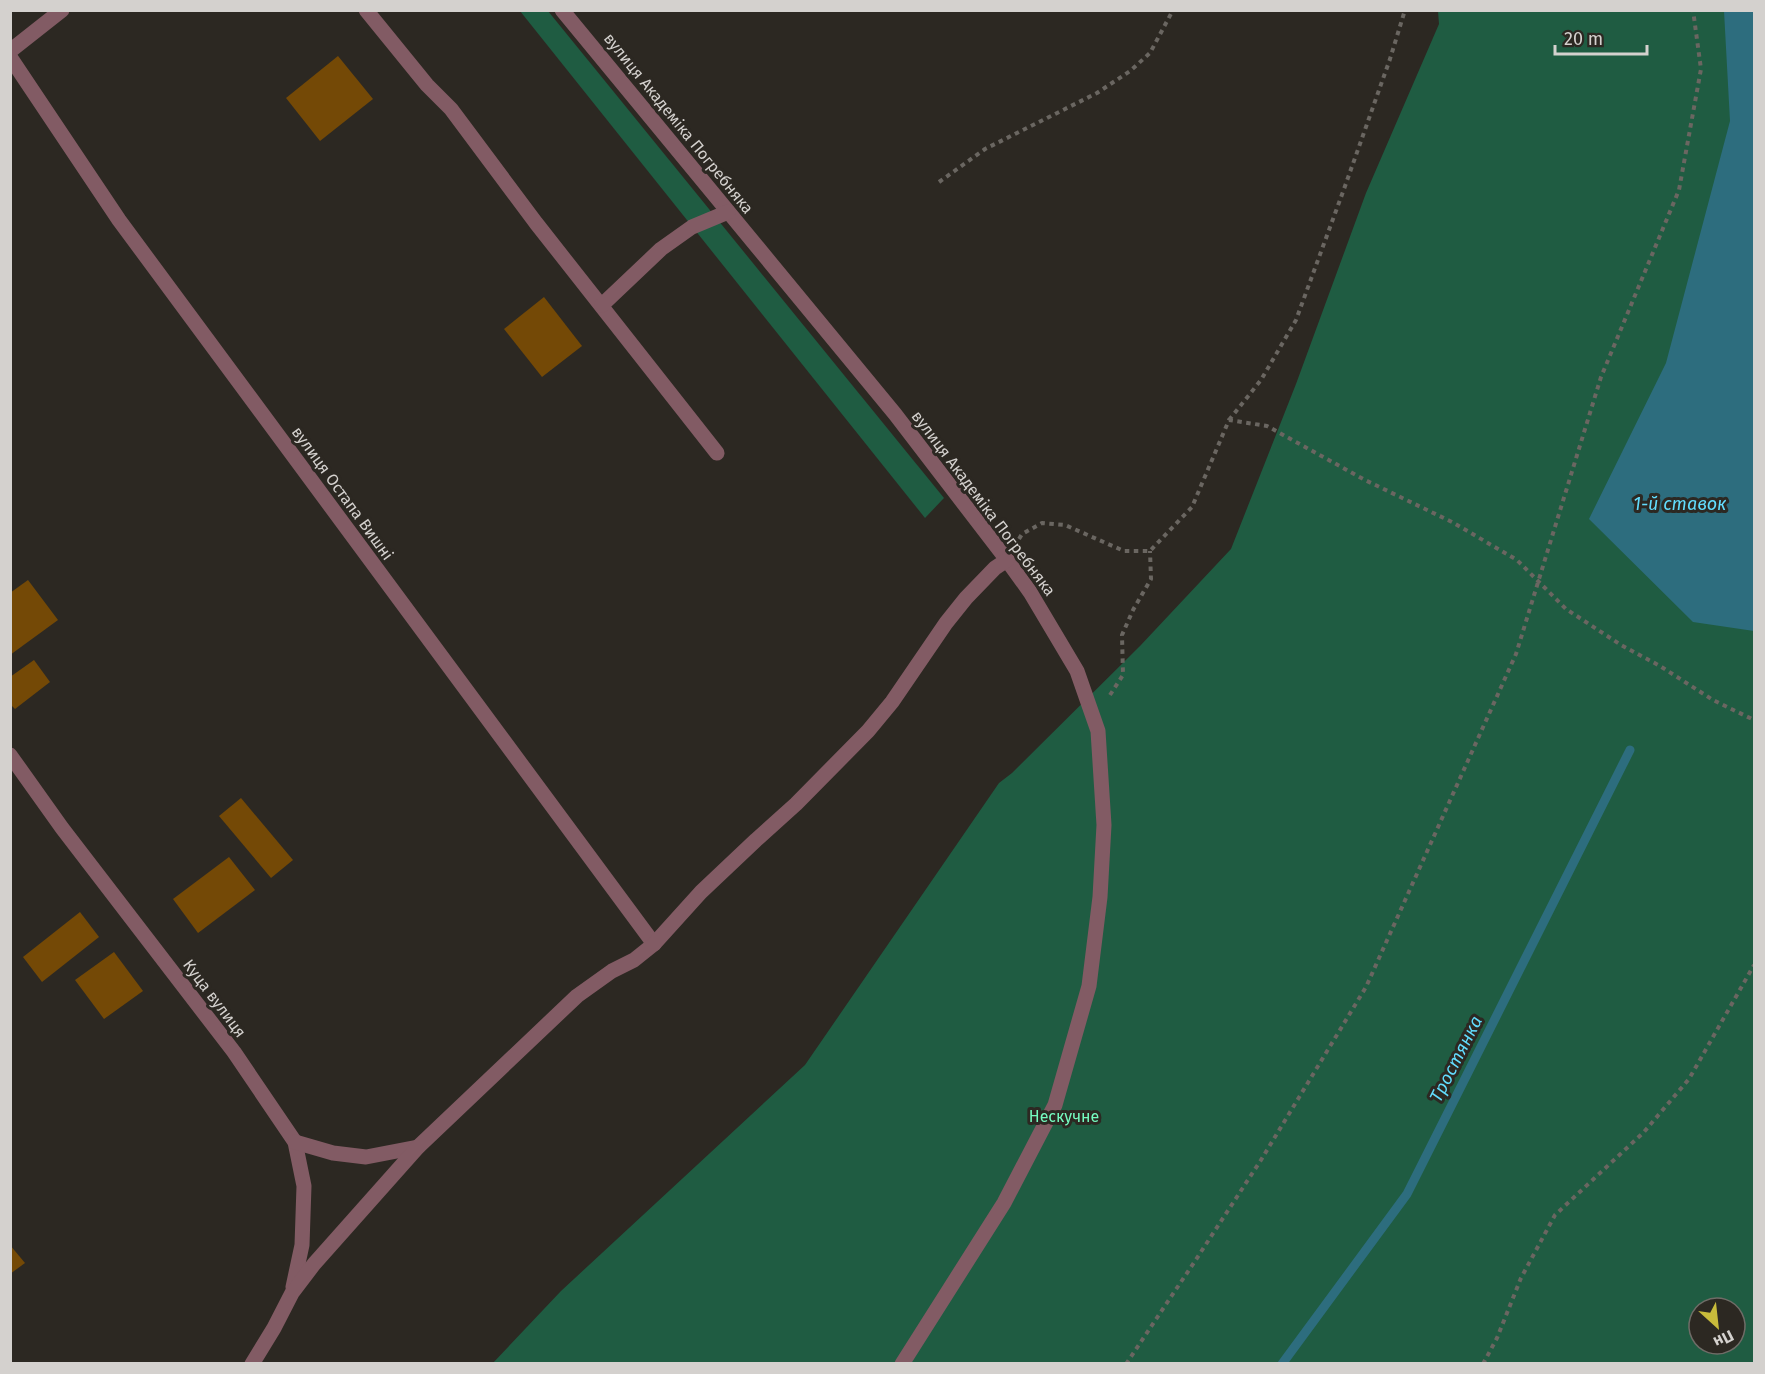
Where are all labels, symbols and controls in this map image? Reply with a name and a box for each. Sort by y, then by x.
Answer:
scale bar [1555,18,1646,56]
text: 20 m [1564,28,1603,50]
street label: вулиця Академіка Погребняка [600,29,757,218]
street label: вулиця Академіка Погребняка [908,407,1060,600]
street label: вулиця Остапа Вишні [288,423,397,564]
water label: 1-й ставок [1633,493,1727,515]
street label: Куца вулиця [179,955,250,1041]
water label: Тростянка [1425,1012,1487,1106]
park label: Нескучне [1029,1107,1099,1126]
north arrow [1687,1296,1747,1356]
text: Пн [1710,1326,1737,1352]

